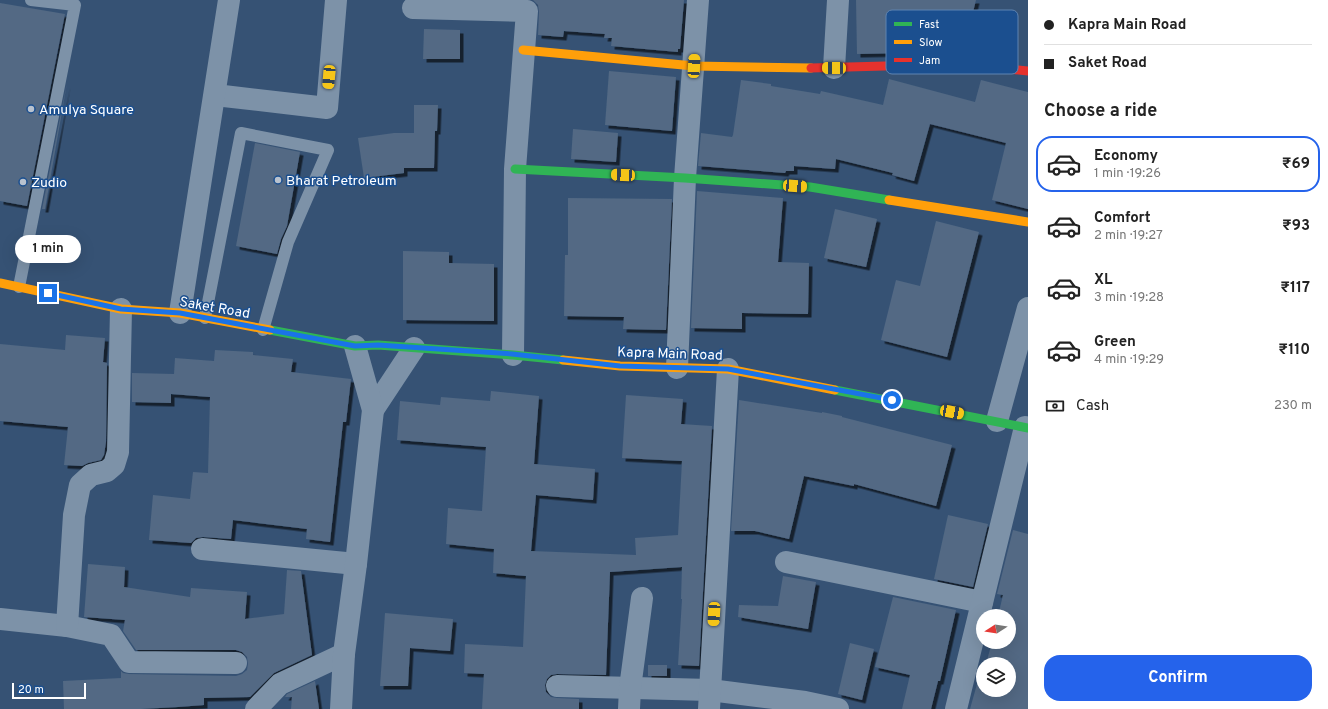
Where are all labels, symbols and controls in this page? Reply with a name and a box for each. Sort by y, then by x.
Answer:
legend [886,10,1018,74]
text: Kapra Main Road [1068,16,1186,35]
text: Fast [919,18,939,32]
text: Slow [919,36,942,50]
car [687,54,701,78]
text: Jam [919,54,940,68]
text: Saket Road [1068,54,1147,73]
car [822,62,846,74]
car [322,65,336,89]
text: Choose a ride [1044,100,1157,123]
place label: Amulya Square [39,102,134,119]
marker: Amulya Square [26,104,36,114]
icon: car [1046,146,1082,182]
text: Economy [1094,147,1158,166]
text: ₹69 [1282,155,1310,174]
text: 1 min · 19:26 [1094,166,1161,182]
car [611,168,635,182]
place label: Bharat Petroleum [286,173,397,190]
place label: Zudio [31,175,67,192]
marker: Bharat Petroleum [273,175,283,185]
marker: Zudio [18,177,28,187]
car [783,179,807,193]
icon: car [1046,208,1082,244]
text: Comfort [1094,209,1151,228]
text: ₹93 [1282,217,1310,236]
text: 2 min · 19:27 [1094,228,1163,244]
callout: 1 min [15,235,81,263]
text: 1 min [32,241,64,257]
icon: car [1046,270,1082,306]
text: XL [1094,271,1112,290]
text: ₹117 [1280,279,1310,298]
route end [39,284,57,302]
text: 3 min · 19:28 [1094,290,1164,306]
street label: Saket Road [178,294,251,323]
icon: car [1046,332,1082,368]
text: Green [1094,333,1136,352]
text: ₹110 [1278,341,1310,360]
street label: Kapra Main Road [617,344,723,365]
text: 4 min · 19:29 [1094,352,1164,368]
route start [883,391,901,409]
icon: cash [1044,395,1066,417]
text: Cash [1076,397,1109,416]
text: 230 m [1274,398,1312,414]
car [939,404,965,420]
car [707,602,721,626]
north arrow [976,609,1016,649]
map controls [976,609,1016,697]
button: Confirm [1044,655,1312,701]
button: layers [976,657,1016,697]
scale bar [12,681,86,700]
text: 20 m [18,683,44,697]

